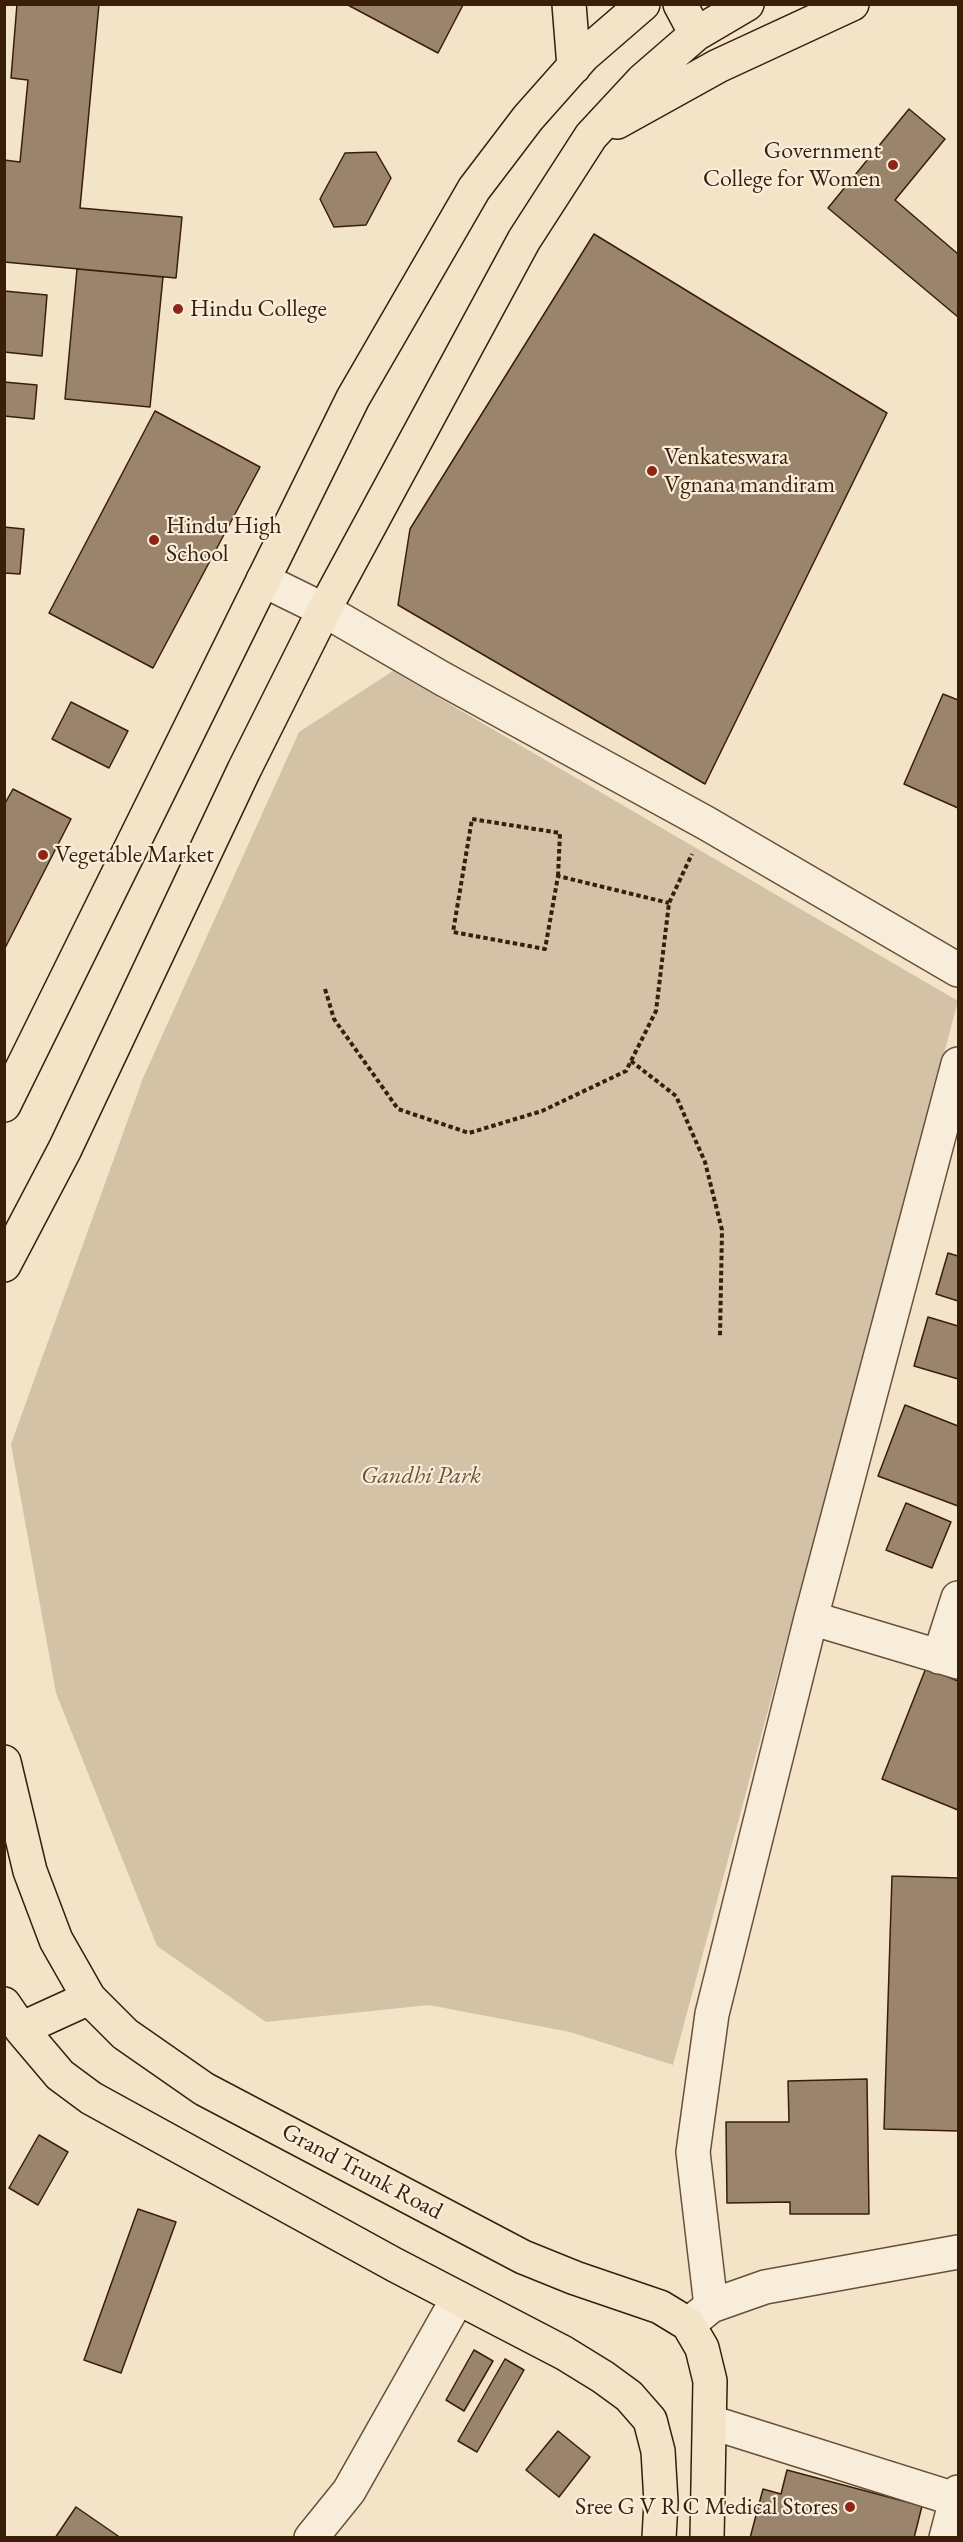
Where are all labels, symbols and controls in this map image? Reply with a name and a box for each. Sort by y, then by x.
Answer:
place label: Government College for Women [703,137,881,193]
marker: Government College for Women [886,158,900,172]
place label: Hindu College [190,295,327,323]
marker: Hindu College [171,302,185,316]
place label: Venkateswara Vgnana mandiram [664,443,835,499]
marker: Venkateswara Vgnana mandiram [645,464,659,478]
place label: Hindu High School [166,512,282,568]
marker: Hindu High School [147,533,161,547]
place label: Vegetable Market [55,841,214,869]
marker: Vegetable Market [36,848,50,862]
park label: Gandhi Park [361,1462,481,1490]
street label: Grand Trunk Road [277,2118,447,2226]
place label: Sree G V R C Medical Stores [575,2493,838,2521]
marker: Sree G V R C Medical Stores [843,2500,857,2514]

